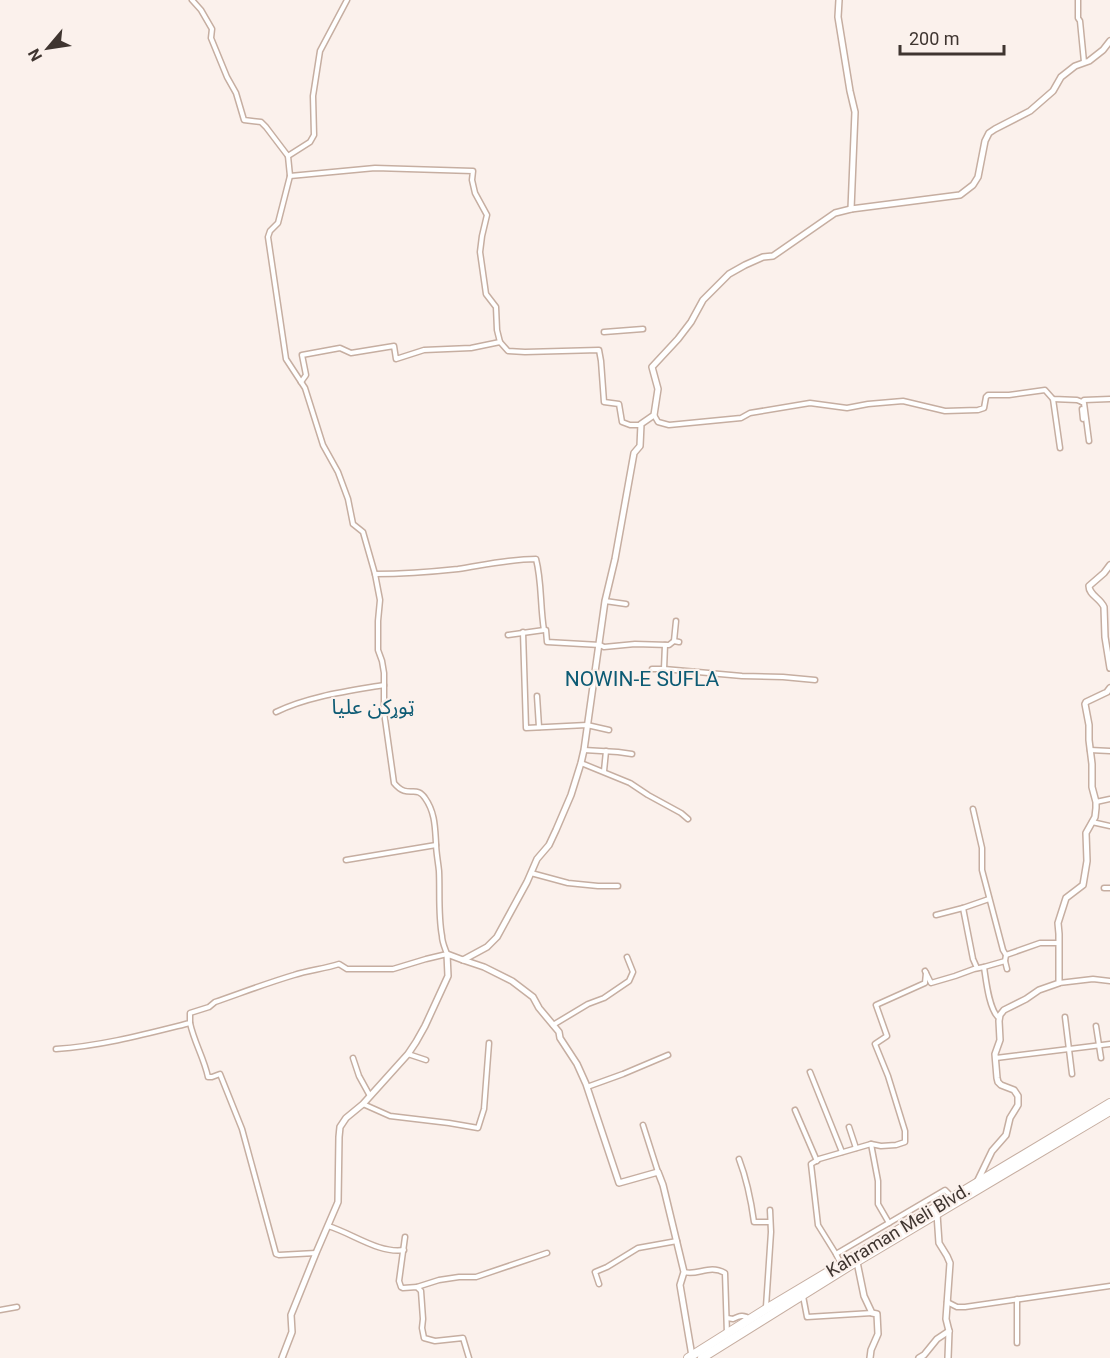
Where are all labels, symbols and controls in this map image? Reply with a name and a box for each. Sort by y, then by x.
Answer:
north arrow [18,18,78,78]
scale bar [900,18,1004,56]
text: 200 m [909,28,960,49]
text: N [24,45,46,65]
district label: NOWIN-E SUFLA [565,667,720,691]
district label: ټوړکن علیا [331,695,415,719]
street label: Kahraman Meli Blvd. [822,1179,974,1281]

